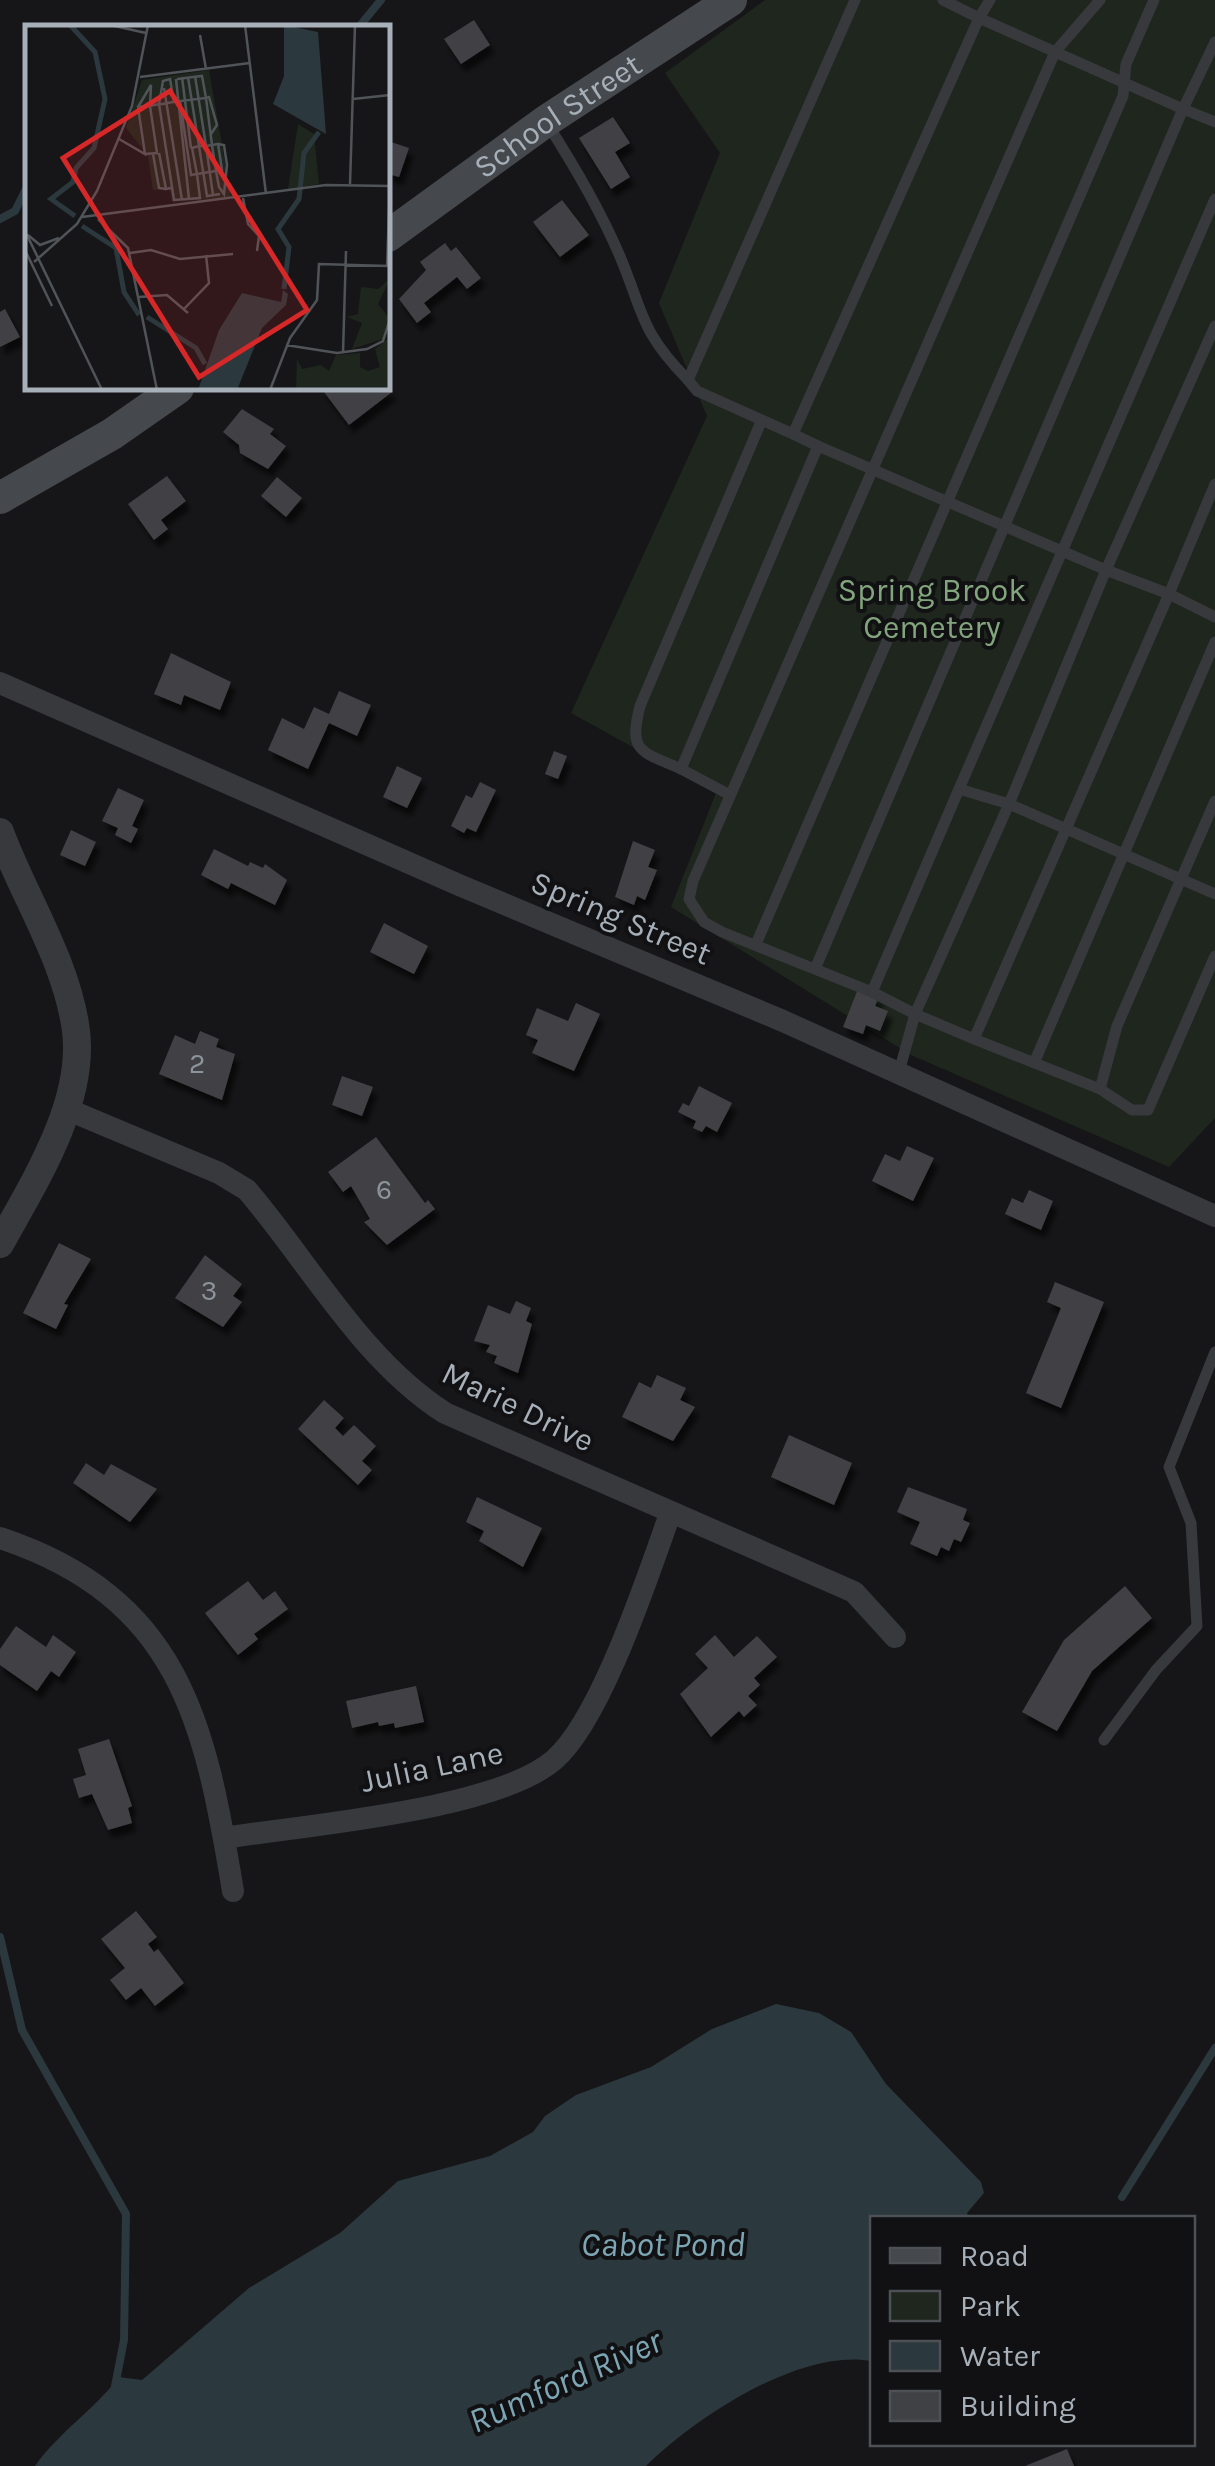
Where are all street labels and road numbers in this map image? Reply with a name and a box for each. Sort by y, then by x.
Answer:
street label: School Street [467,45,648,186]
street label: Spring Street [525,863,717,973]
street label: Marie Drive [436,1354,600,1460]
street label: Julia Lane [358,1734,506,1800]

